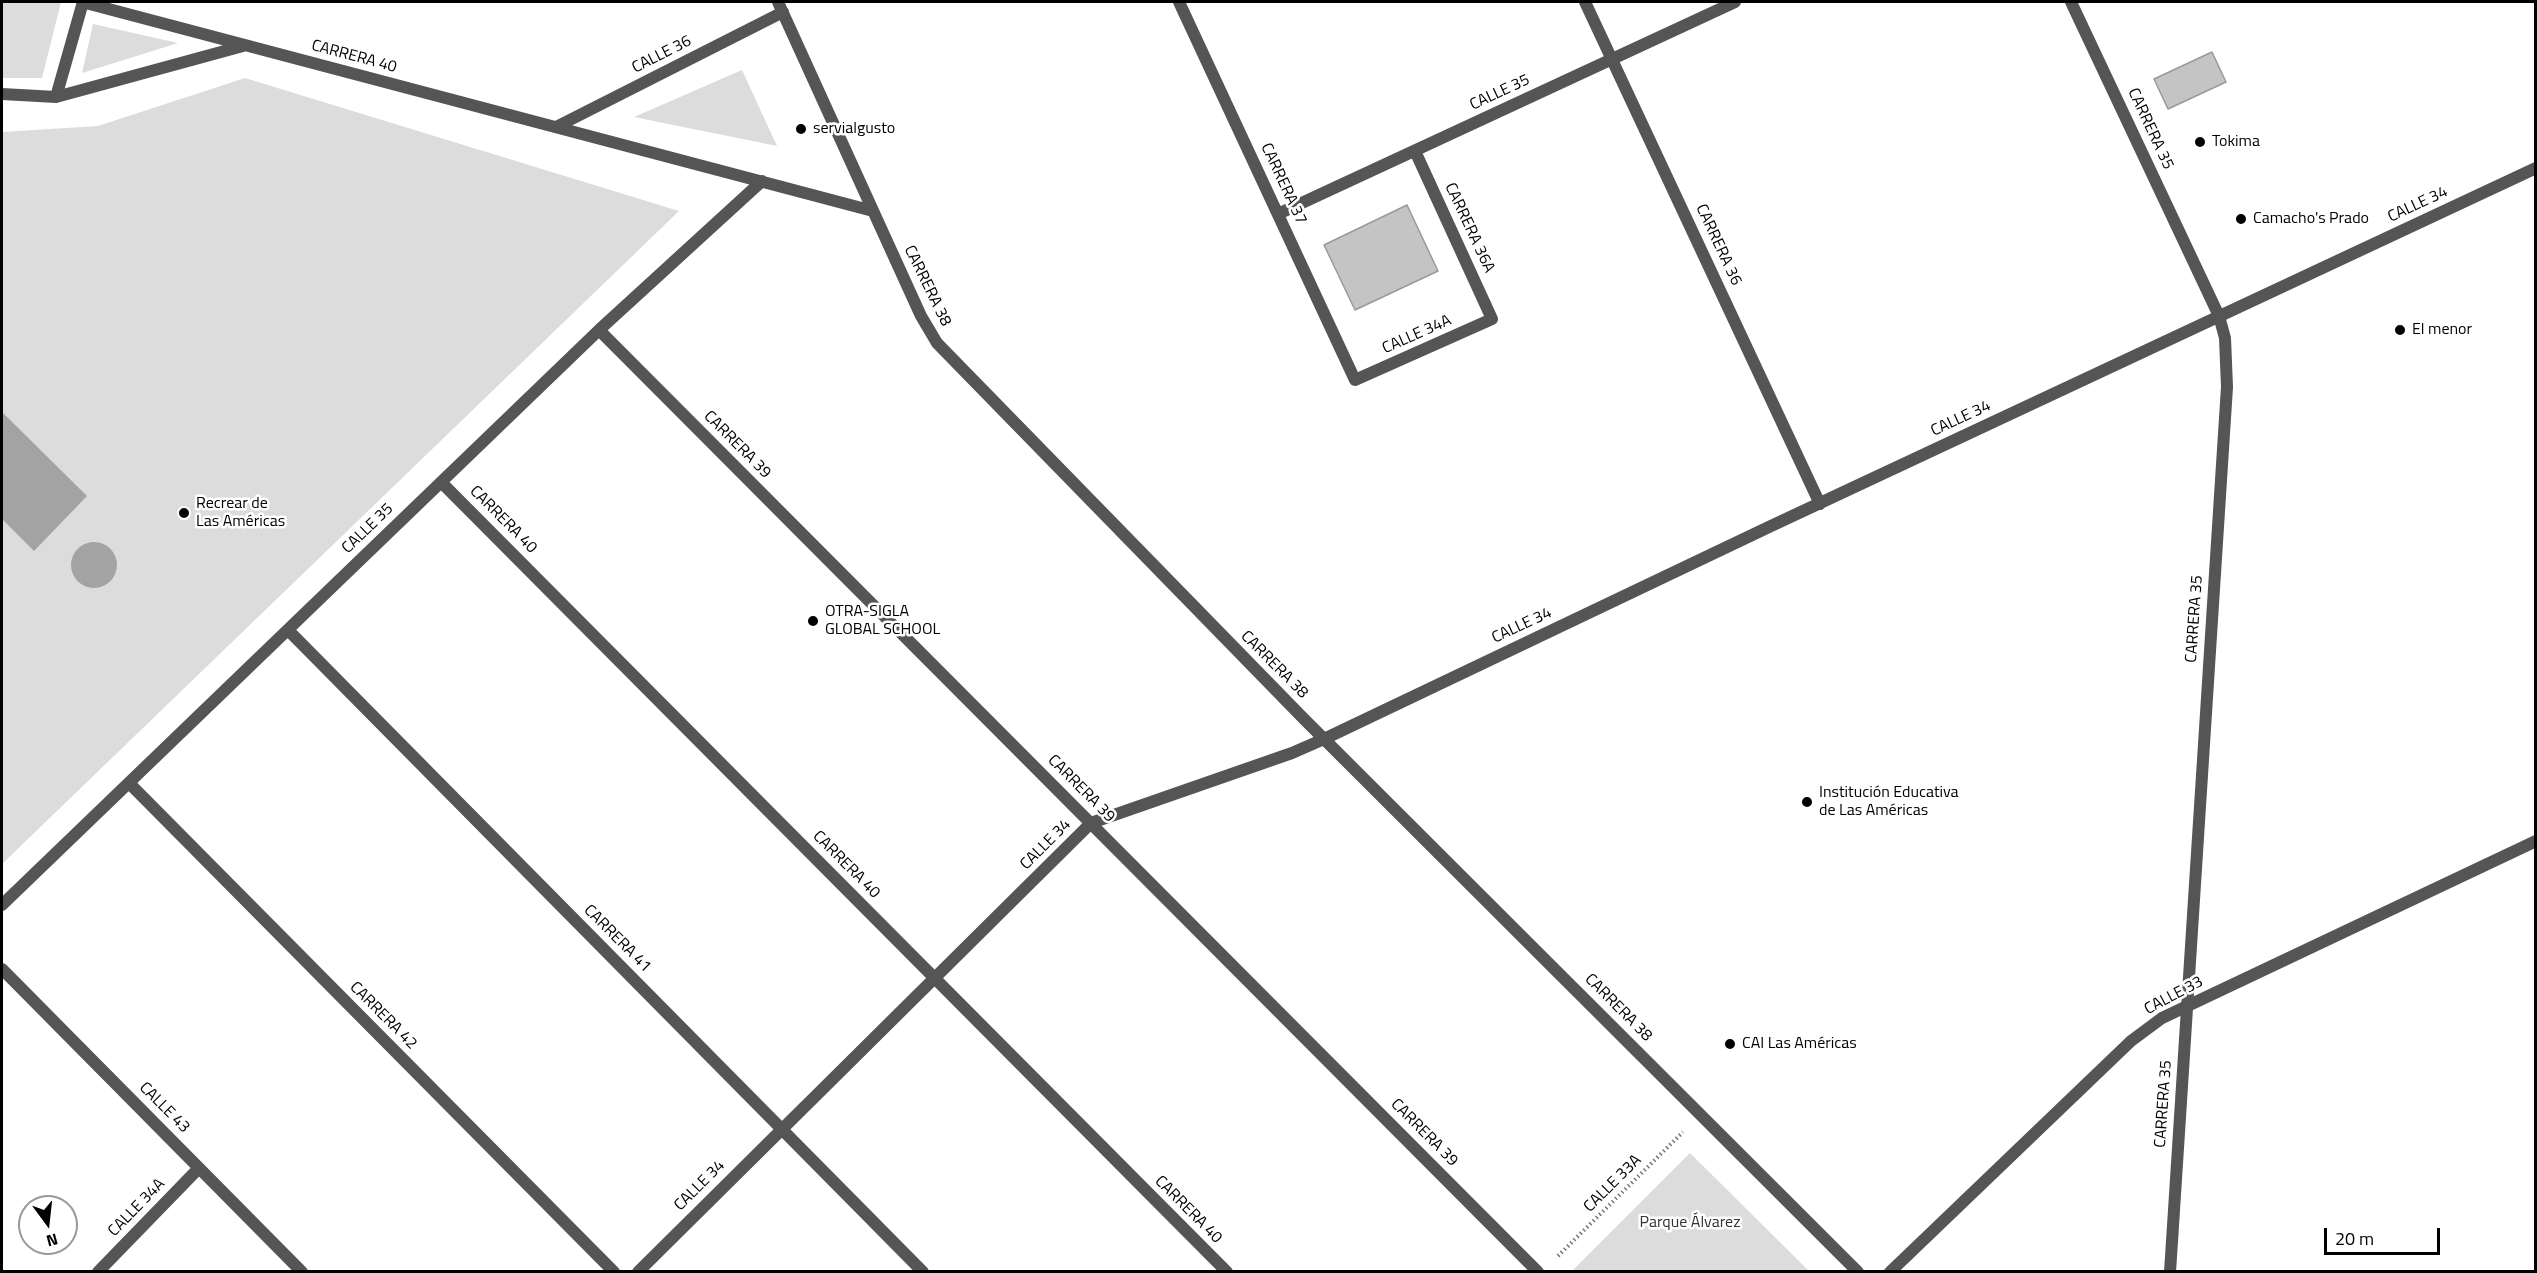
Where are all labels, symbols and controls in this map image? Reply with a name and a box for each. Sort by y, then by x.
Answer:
street label: CALLE 36 [629,32,695,78]
street label: CARRERA 40 [309,36,399,78]
street label: CALLE 35 [1467,71,1533,115]
street label: CARRERA 35 [2123,85,2177,173]
place label: servialgusto [813,119,895,139]
marker: servialgusto [794,122,808,136]
place label: Tokima [2212,132,2260,152]
marker: Tokima [2193,135,2207,149]
street label: CARRERA 37 [1256,140,1310,228]
street label: CARRERA 36A [1440,180,1498,276]
street label: CALLE 34 [2385,183,2451,227]
street label: CARRERA 36 [1691,201,1745,289]
place label: Camacho's Prado [2253,209,2369,229]
marker: Camacho's Prado [2234,212,2248,226]
street label: CARRERA 38 [899,242,955,330]
street label: CALLE 34A [1380,311,1454,359]
place label: El menor [2412,320,2472,340]
marker: El menor [2393,323,2407,337]
street label: CALLE 34 [1928,397,1994,441]
street label: CARRERA 39 [699,407,775,483]
street label: CARRERA 40 [465,482,541,558]
place label: Recrear de Las Américas [196,494,285,532]
street label: CALLE 35 [338,500,398,558]
marker: Recrear de Las Américas [177,506,191,520]
street label: CARRERA 35 [2182,575,2208,663]
place label: OTRA-SIGLA GLOBAL SCHOOL [825,602,940,640]
street label: CALLE 34 [1489,604,1555,648]
marker: OTRA-SIGLA GLOBAL SCHOOL [806,614,820,628]
street label: CARRERA 38 [1236,627,1312,703]
street label: CARRERA 39 [1043,751,1119,827]
place label: Institución Educativa de Las Américas [1819,783,1959,821]
marker: Institución Educativa de Las Américas [1800,795,1814,809]
street label: CALLE 34 [1017,816,1075,874]
street label: CARRERA 40 [808,827,884,903]
street label: CARRERA 41 [579,901,655,977]
street label: CARRERA 38 [1580,970,1656,1046]
street label: CALLE 33 [2141,973,2207,1019]
street label: CARRERA 42 [345,978,421,1054]
place label: CAI Las Américas [1742,1034,1857,1054]
marker: CAI Las Américas [1723,1037,1737,1051]
street label: CARRERA 35 [2151,1060,2177,1148]
street label: CALLE 43 [135,1079,193,1137]
street label: CARRERA 39 [1386,1095,1462,1171]
street label: CALLE 33A [1580,1151,1646,1217]
street label: CALLE 34 [671,1157,729,1215]
street label: CARRERA 40 [1150,1172,1226,1248]
street label: CALLE 34A [105,1175,169,1241]
north arrow [18,1195,78,1255]
park label: Parque Álvarez [1640,1213,1740,1233]
scale bar [2327,1216,2442,1254]
text: 20 m [2335,1225,2374,1252]
text: N [44,1227,61,1253]

